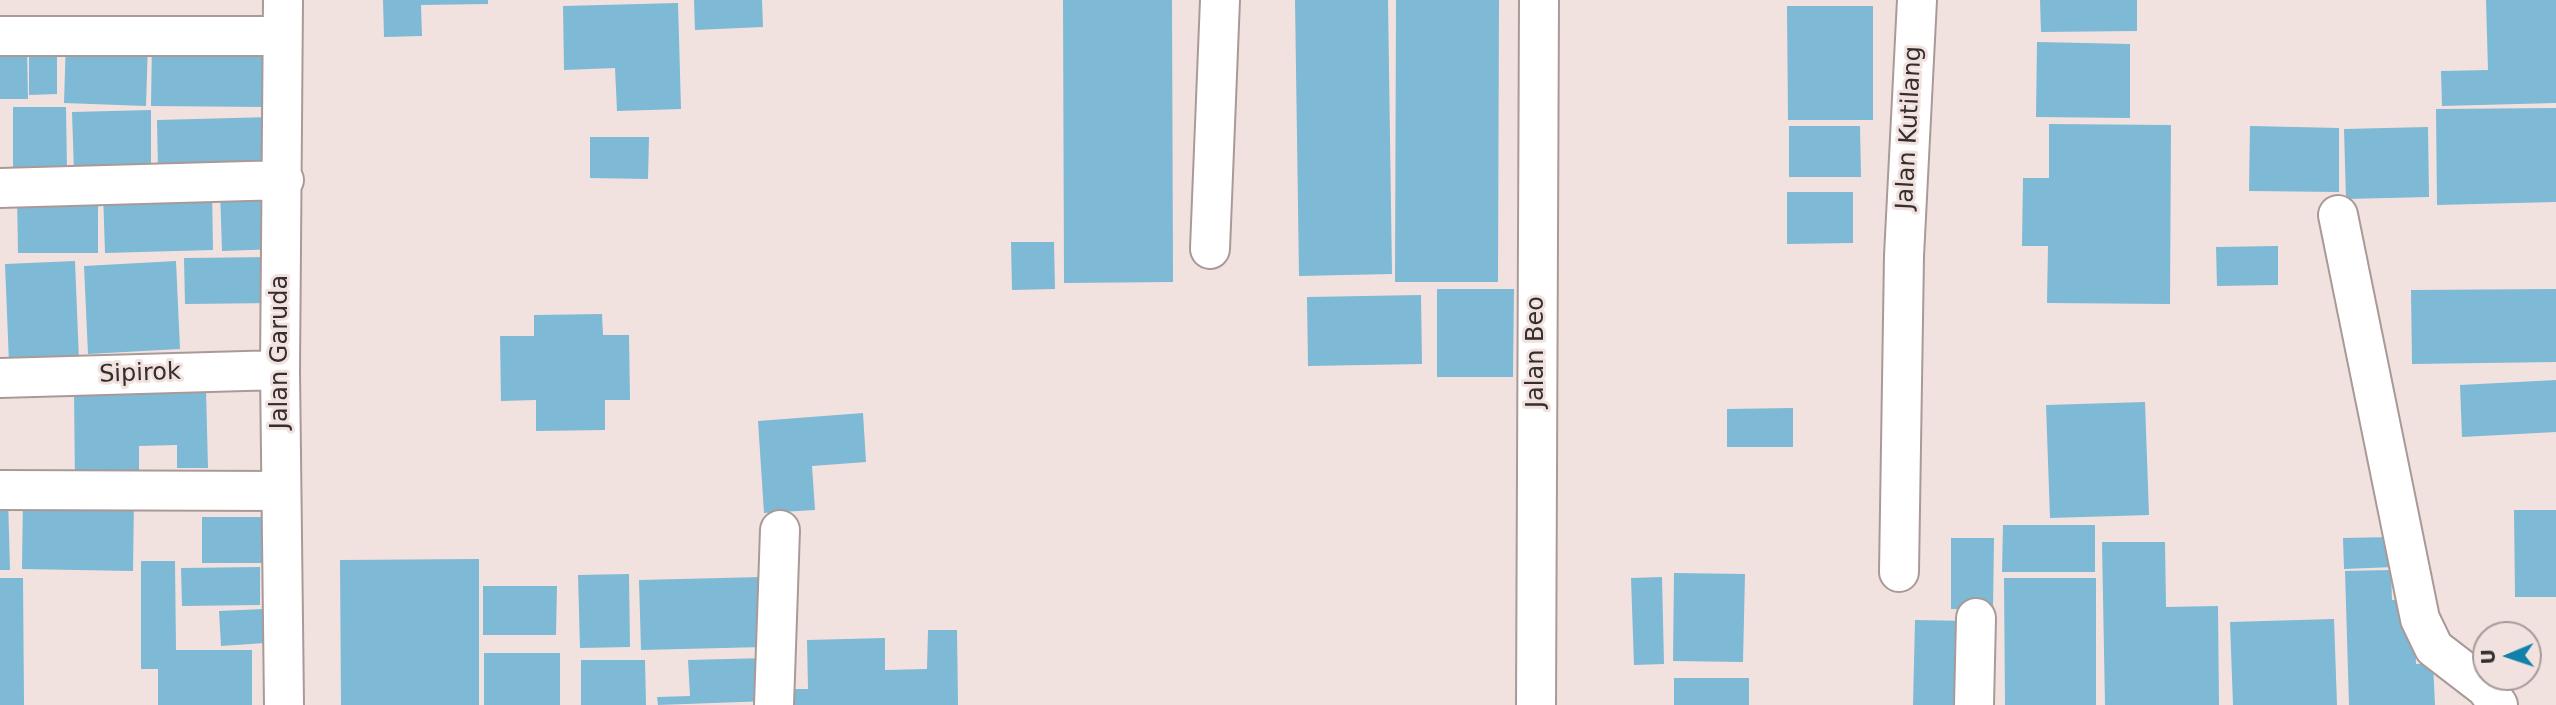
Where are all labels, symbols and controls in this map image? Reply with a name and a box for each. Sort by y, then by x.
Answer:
street label: Jalan Kutilang [1891,46,1929,210]
street label: Jalan Garuda [267,275,295,429]
street label: Jalan Beo [1523,296,1551,408]
street label: Sipirok [99,358,181,390]
north arrow [2472,621,2542,691]
text: U [2477,649,2499,665]

